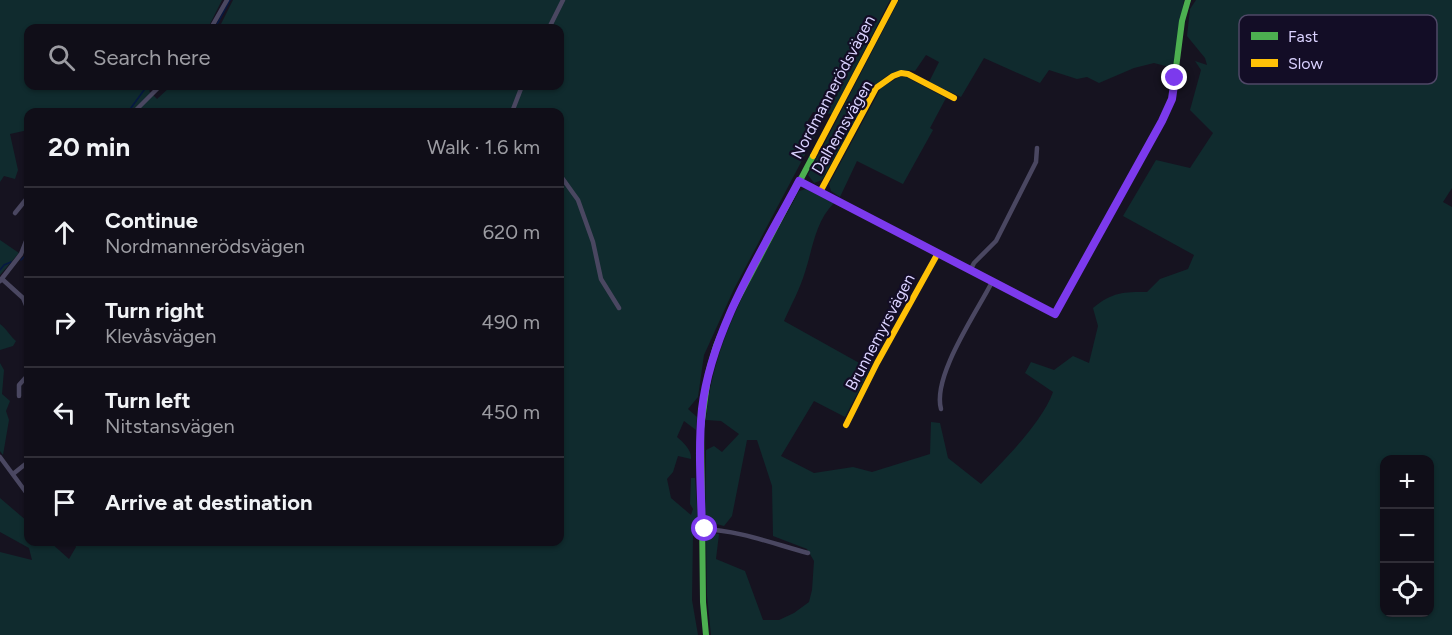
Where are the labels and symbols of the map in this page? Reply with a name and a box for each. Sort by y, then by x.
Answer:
street label: Nordmannerödsvägen [787,12,879,162]
legend [1239,15,1437,84]
text: Fast [1288,27,1318,46]
text: Slow [1288,54,1323,73]
route end [1161,64,1187,90]
street label: Dalhemsvägen [808,77,876,177]
street label: Brunnemyrsvägen [841,271,919,393]
route start [691,515,717,541]

